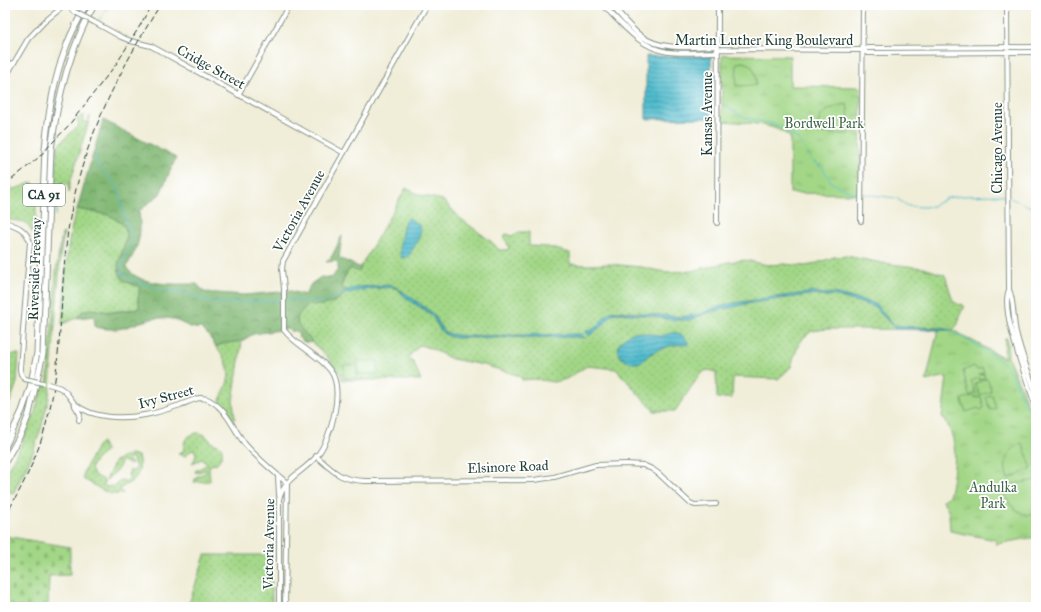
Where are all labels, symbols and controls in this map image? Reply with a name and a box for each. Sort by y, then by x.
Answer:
street label: Martin Luther King Boulevard [675,32,853,49]
street label: Cridge Street [174,41,248,93]
street label: Kansas Avenue [699,72,716,156]
street label: Chicago Avenue [989,102,1006,194]
park label: Bordwell Park [784,115,864,132]
street label: Victoria Avenue [269,167,329,256]
road number: CA 91 [23,184,65,206]
street label: Riverside Freeway [25,217,45,321]
street label: Ivy Street [136,381,196,413]
street label: Elsinore Road [467,457,549,477]
park label: Andulka Park [968,479,1017,512]
street label: Victoria Avenue [260,498,278,591]

